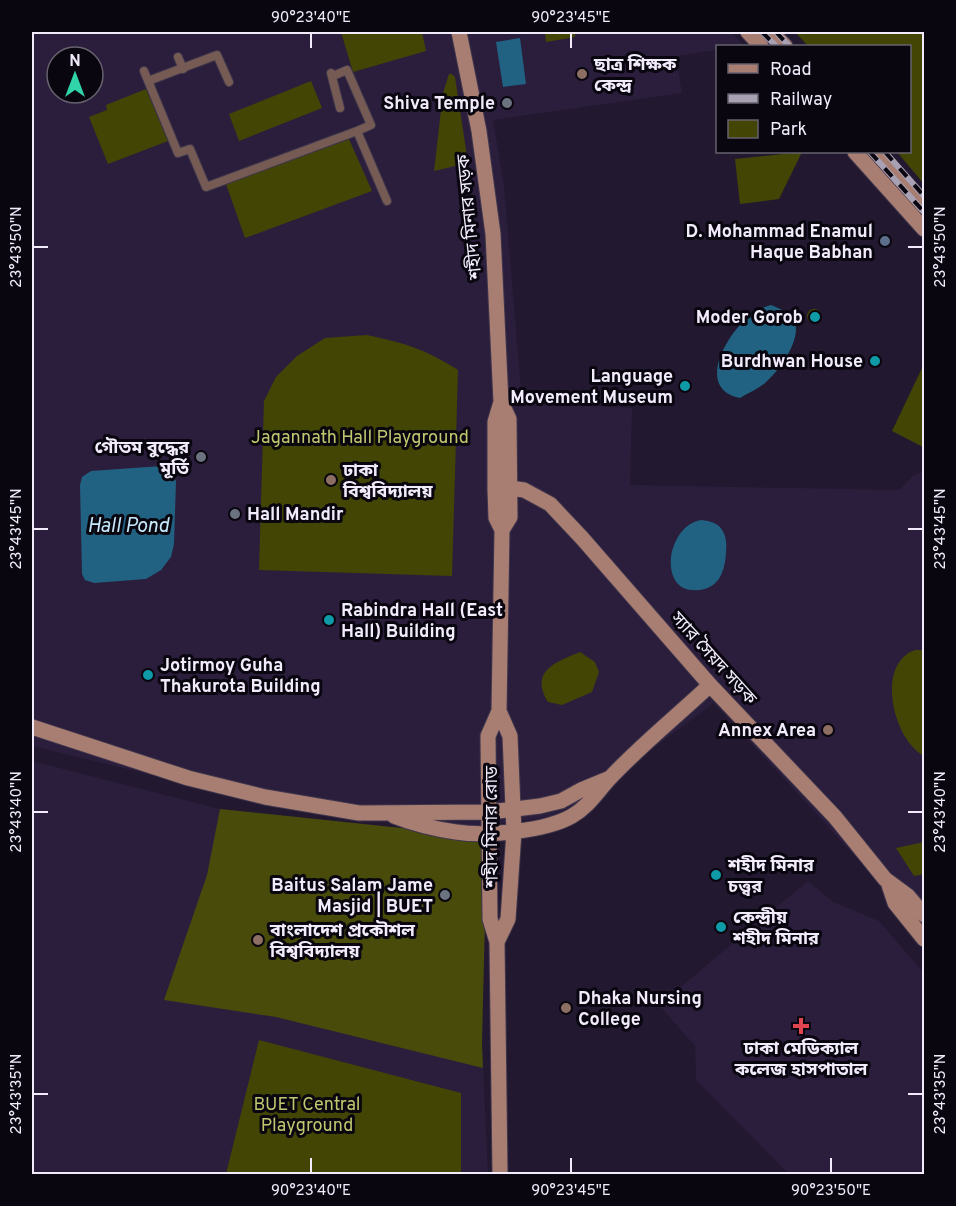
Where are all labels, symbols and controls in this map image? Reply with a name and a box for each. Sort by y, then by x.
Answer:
text: 90°23'40"E [271,9,351,28]
text: 90°23'45"E [531,9,611,28]
north arrow [45,45,105,105]
legend [716,45,911,153]
text: N [69,52,81,72]
place label: ছাত্র শিক্ষক কেন্দ্র [593,54,677,98]
text: Road [770,59,812,82]
marker: ছাত্র শিক্ষক কেন্দ্র [575,67,589,81]
text: Railway [770,89,832,112]
place label: Shiva Temple [383,93,495,116]
marker: Shiva Temple [500,96,514,110]
text: Park [770,119,807,142]
street label: শহীদ মিনার সড়ক [452,153,489,282]
text: 23°43'50"N [8,206,27,288]
text: 23°43'50"N [932,206,951,288]
place label: D. Mohammad Enamul Haque Babhan [685,221,873,265]
marker: D. Mohammad Enamul Haque Babhan [878,234,892,248]
place label: Moder Gorob [696,307,803,330]
marker: Moder Gorob [808,310,822,324]
place label: Burdhwan House [721,351,863,374]
marker: Burdhwan House [868,354,882,368]
place label: Language Movement Museum [510,366,673,410]
marker: Language Movement Museum [678,379,692,393]
park label: Jagannath Hall Playground [251,427,469,450]
place label: গৌতম বুদ্ধের মূর্তি [95,437,190,481]
marker: গৌতম বুদ্ধের মূর্তি [194,450,208,464]
place label: ঢাকা বিশ্ববিদ্যালয় [342,460,433,504]
marker: ঢাকা বিশ্ববিদ্যালয় [324,473,338,487]
text: 23°43'45"N [8,488,27,570]
text: 23°43'45"N [932,488,951,570]
place label: Hall Mandir [247,504,344,527]
marker: Hall Mandir [228,507,242,521]
water label: Hall Pond [87,514,170,540]
place label: Rabindra Hall (East Hall) Building [341,600,503,644]
street label: স্যার সৈয়দ সড়ক [664,607,761,711]
marker: Rabindra Hall (East Hall) Building [322,613,336,627]
place label: Jotirmoy Guha Thakurota Building [160,655,321,699]
marker: Jotirmoy Guha Thakurota Building [141,668,155,682]
place label: Annex Area [718,720,816,743]
marker: Annex Area [821,723,835,737]
street label: শহীদ মিনার রোড [481,766,504,889]
text: 23°43'40"N [8,771,27,853]
text: 23°43'40"N [932,771,951,853]
place label: শহীদ মিনার চত্ত্বর [727,855,815,899]
marker: শহীদ মিনার চত্ত্বর [709,868,723,882]
place label: Baitus Salam Jame Masjid | BUET [271,875,433,919]
marker: Baitus Salam Jame Masjid | BUET [438,888,452,902]
place label: কেন্দ্রীয় শহীদ মিনার [732,907,820,951]
place label: বাংলাদেশ প্রকৌশল বিশ্ববিদ্যালয় [269,920,415,964]
marker: কেন্দ্রীয় শহীদ মিনার [714,920,728,934]
marker: বাংলাদেশ প্রকৌশল বিশ্ববিদ্যালয় [251,933,265,947]
place label: Dhaka Nursing College [578,988,702,1032]
marker: Dhaka Nursing College [559,1001,573,1015]
marker: ঢাকা মেডিক্যাল কলেজ হাসপাতাল [792,1017,810,1035]
place label: ঢাকা মেডিক্যাল কলেজ হাসপাতাল [734,1038,868,1082]
text: 23°43'35"N [8,1054,27,1134]
text: 23°43'35"N [932,1054,951,1134]
park label: BUET Central Playground [253,1094,361,1138]
text: 90°23'40"E [271,1182,351,1201]
text: 90°23'45"E [531,1182,611,1201]
text: 90°23'50"E [791,1182,871,1201]

